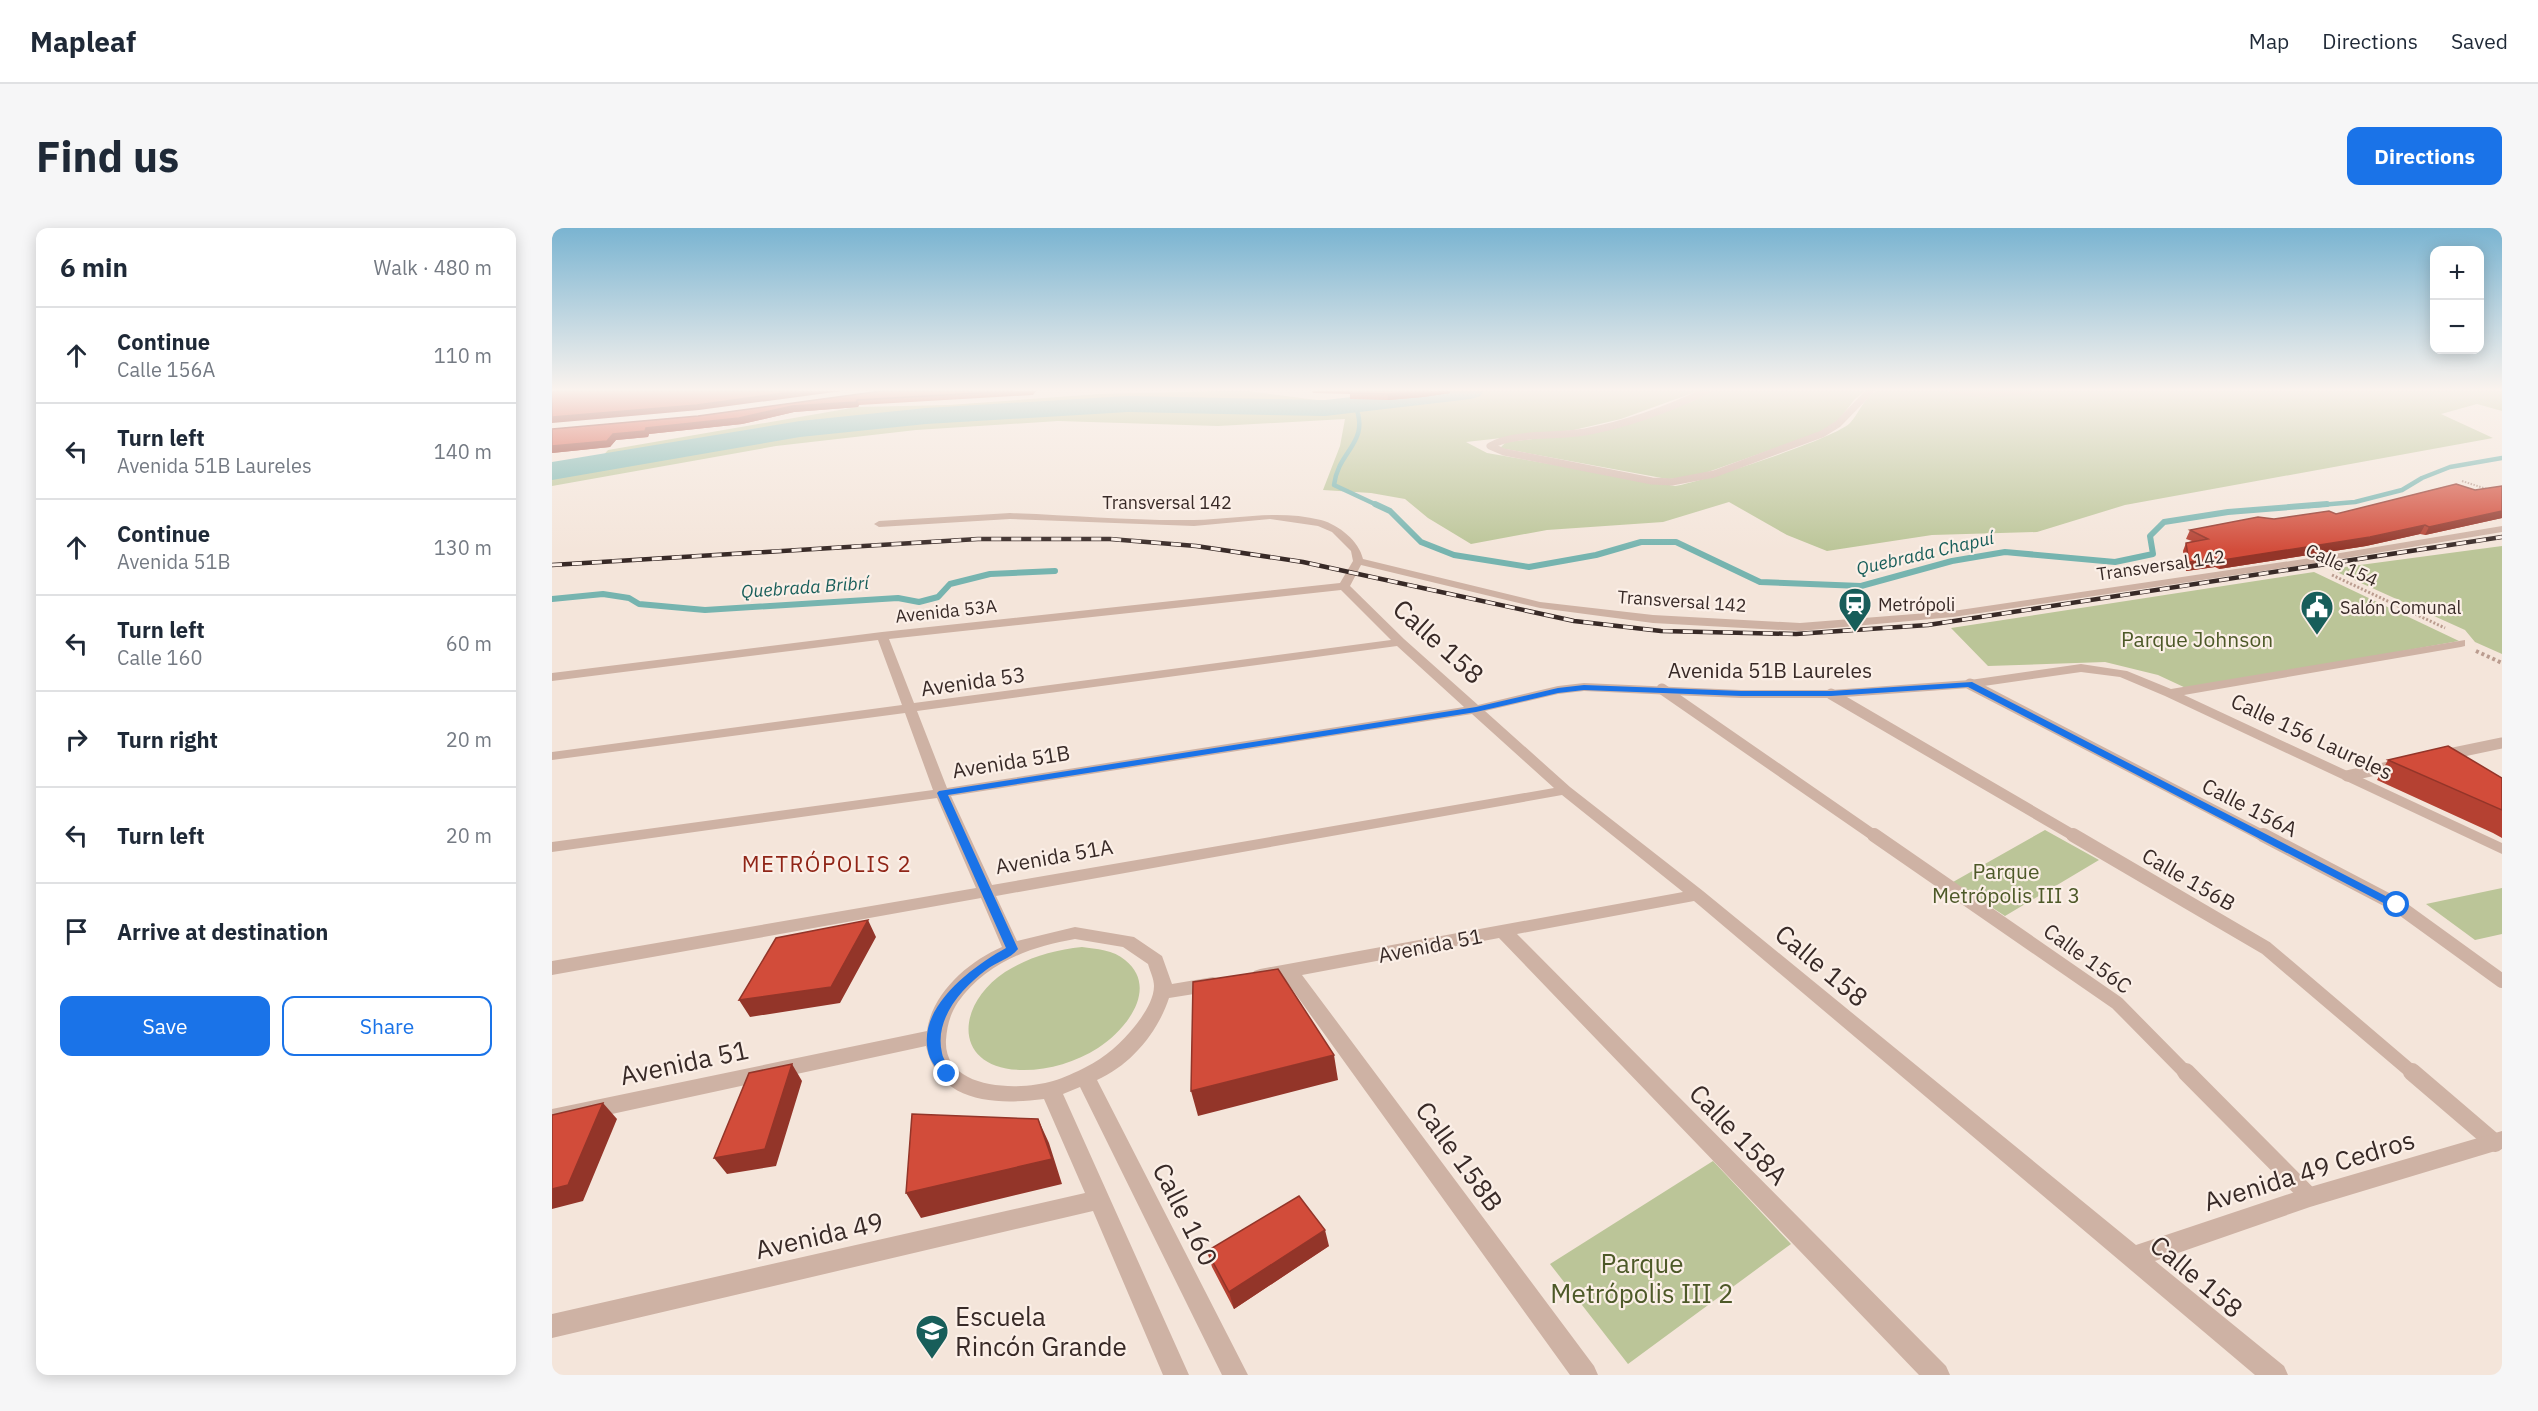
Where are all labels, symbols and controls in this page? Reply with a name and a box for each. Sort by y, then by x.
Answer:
text: Mapleaf [30,23,136,60]
text: Map [2249,27,2289,55]
text: Directions [2322,27,2418,55]
text: Saved [2451,27,2508,55]
button: Directions [2347,127,2502,185]
text: Find us [36,129,179,184]
map controls [2430,246,2484,354]
button: + [2430,246,2484,300]
text: 6 min [60,250,128,284]
text: Walk · 480 m [374,254,492,281]
button: − [2430,300,2484,354]
text: Continue [117,327,210,356]
icon: ahead [60,339,93,372]
text: 110 m [434,342,492,369]
text: Calle 156A [117,356,215,383]
text: Turn left [117,423,205,452]
icon: left [60,435,93,468]
text: 140 m [434,438,492,465]
text: Avenida 51B Laureles [117,452,312,479]
street label: Transversal 142 [1102,491,1232,514]
text: Continue [117,519,210,548]
water label: Quebrada Chapuí [1854,525,1998,580]
icon: ahead [60,531,93,564]
text: 130 m [434,534,492,561]
street label: Calle 154 [2302,538,2382,592]
street label: Transversal 142 [2095,545,2227,585]
text: Avenida 51B [117,548,231,575]
water label: Quebrada Bribrí [740,571,872,603]
street label: Transversal 142 [1617,585,1747,617]
station icon: Metrópoli [1837,586,1873,633]
public building icon: Salón Comunal [2299,589,2335,636]
street label: Calle 158 [1386,591,1492,691]
place label: Metrópoli [1878,593,1955,616]
street label: Avenida 53A [894,594,998,628]
place label: Salón Comunal [2340,596,2462,619]
text: Turn left [117,615,205,644]
park label: Parque Johnson [2121,625,2273,653]
icon: left [60,627,93,660]
text: 60 m [446,630,492,657]
text: Calle 160 [117,644,203,671]
street label: Avenida 51B Laureles [1668,656,1872,684]
street label: Avenida 53 [919,660,1027,702]
street label: Calle 156 Laureles [2227,686,2397,786]
icon: right [60,723,93,756]
text: Turn right [117,725,218,754]
text: 20 m [446,726,492,753]
street label: Avenida 51B [950,738,1072,784]
street label: Calle 156A [2198,771,2302,843]
icon: left [60,819,93,852]
text: Turn left [117,821,205,850]
text: 20 m [446,822,492,849]
street label: Avenida 51A [993,832,1115,880]
street label: Calle 156B [2137,841,2241,917]
district label: METRÓPOLIS 2 [742,849,912,878]
park label: Parque Metrópolis III 3 [1932,857,2080,909]
route start [2383,891,2409,917]
icon: arrive [60,915,93,948]
street label: Calle 158 [1768,916,1876,1014]
street label: Calle 156C [2038,916,2138,1000]
text: Arrive at destination [117,917,328,946]
street label: Avenida 51 [1376,921,1484,969]
button: Save [60,996,270,1056]
button: Share [282,996,492,1056]
street label: Avenida 51 [617,1032,751,1092]
route end [933,1060,959,1086]
street label: Calle 158A [1682,1076,1796,1192]
street label: Calle 158B [1409,1094,1511,1218]
street label: Avenida 49 Cedros [2199,1122,2419,1218]
street label: Calle 160 [1146,1157,1226,1271]
street label: Avenida 49 [752,1204,886,1266]
street label: Calle 158 [2143,1227,2251,1325]
park label: Parque Metrópolis III 2 [1550,1246,1734,1310]
place label: Escuela Rincón Grande [955,1299,1127,1363]
school or university icon: Escuela Rincón Grande [914,1313,950,1360]

